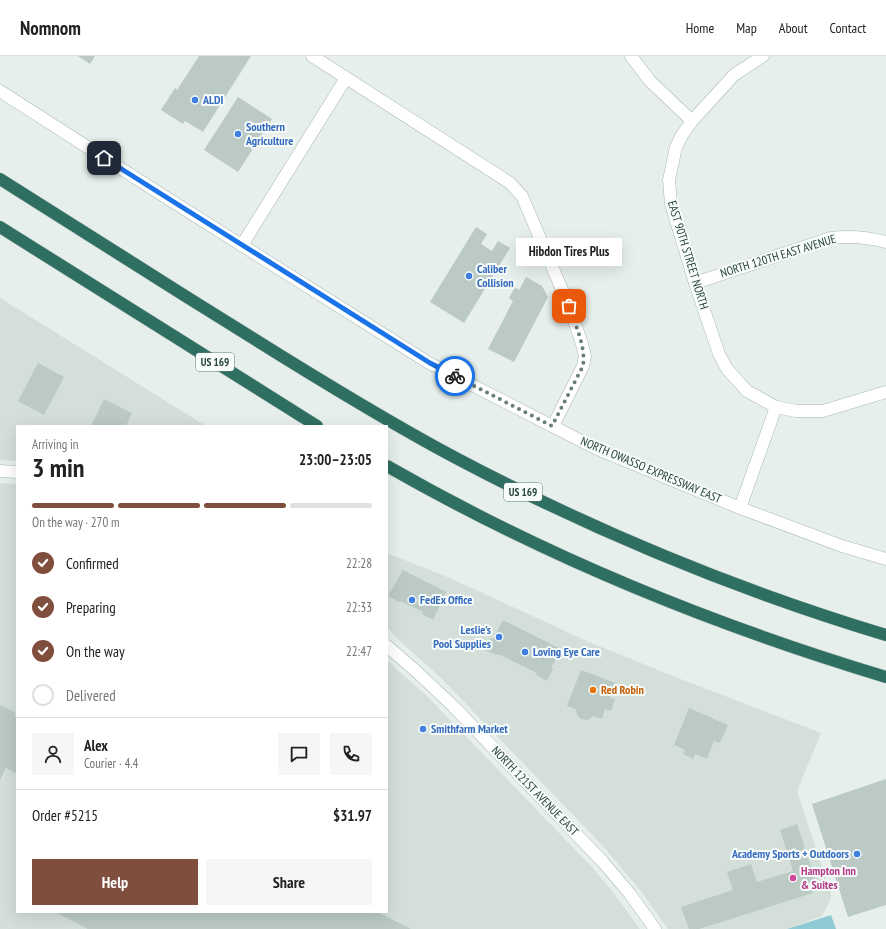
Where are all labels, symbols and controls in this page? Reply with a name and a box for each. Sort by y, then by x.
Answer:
text: Nomnom [20,16,81,40]
text: Home [686,19,714,37]
text: Map [736,19,757,37]
text: About [779,19,808,37]
text: Contact [830,19,866,37]
place label: ALDI [202,92,224,107]
marker: ALDI [190,95,200,105]
place label: Southern Agriculture [245,119,293,148]
marker: Southern Agriculture [233,129,243,139]
pin [87,141,121,175]
icon: home [93,147,115,169]
street label: EAST 90TH STREET NORTH [665,199,712,311]
street label: NORTH 120TH EAST AVENUE [718,231,837,280]
callout: Hibdon Tires Plus [516,238,622,266]
text: Hibdon Tires Plus [529,243,609,260]
place label: Caliber Collision [477,261,514,290]
marker: Caliber Collision [464,271,474,281]
pin [552,289,586,323]
icon: bag [558,295,580,317]
road number: US 169 [196,353,234,371]
courier [435,356,475,396]
icon: bike [444,365,466,387]
street label: NORTH OWASSO EXPRESSWAY EAST [579,433,724,506]
text: Arriving in [32,436,79,453]
text: 23:00–23:05 [299,450,372,469]
text: 3 min [32,451,85,484]
road number: US 169 [504,483,542,501]
text: On the way · 270 m [32,514,119,531]
icon: check [32,552,54,574]
text: Confirmed [66,554,119,573]
text: 22:28 [346,555,372,572]
place label: FedEx Office [420,592,473,607]
marker: FedEx Office [407,595,417,605]
icon: check [32,596,54,618]
text: Preparing [66,598,116,617]
text: 22:33 [346,599,372,616]
place label: Leslie's Pool Supplies [433,622,491,651]
marker: Leslie's Pool Supplies [494,632,504,642]
icon: check [32,640,54,662]
text: On the way [66,642,125,661]
text: 22:47 [346,643,372,660]
place label: Loving Eye Care [533,644,600,659]
marker: Loving Eye Care [520,647,530,657]
place label: Red Robin [601,682,644,697]
marker: Red Robin [588,685,598,695]
text: Delivered [66,686,116,705]
place label: Smithfarm Market [431,721,508,736]
marker: Smithfarm Market [418,724,428,734]
button: person [32,733,74,775]
button: chat [278,733,320,775]
button: phone [330,733,372,775]
text: Alex [84,736,108,755]
street label: NORTH 121ST AVENUE EAST [489,743,582,839]
text: Courier · 4.4 [84,755,138,772]
text: Order #5215 [32,806,98,825]
text: $31.97 [333,806,372,825]
place label: Academy Sports + Outdoors [731,846,849,861]
marker: Academy Sports + Outdoors [852,849,862,859]
button: Help [32,859,198,905]
button: Share [206,859,372,905]
place label: Hampton Inn & Suites [801,863,856,892]
marker: Hampton Inn & Suites [788,873,798,883]

